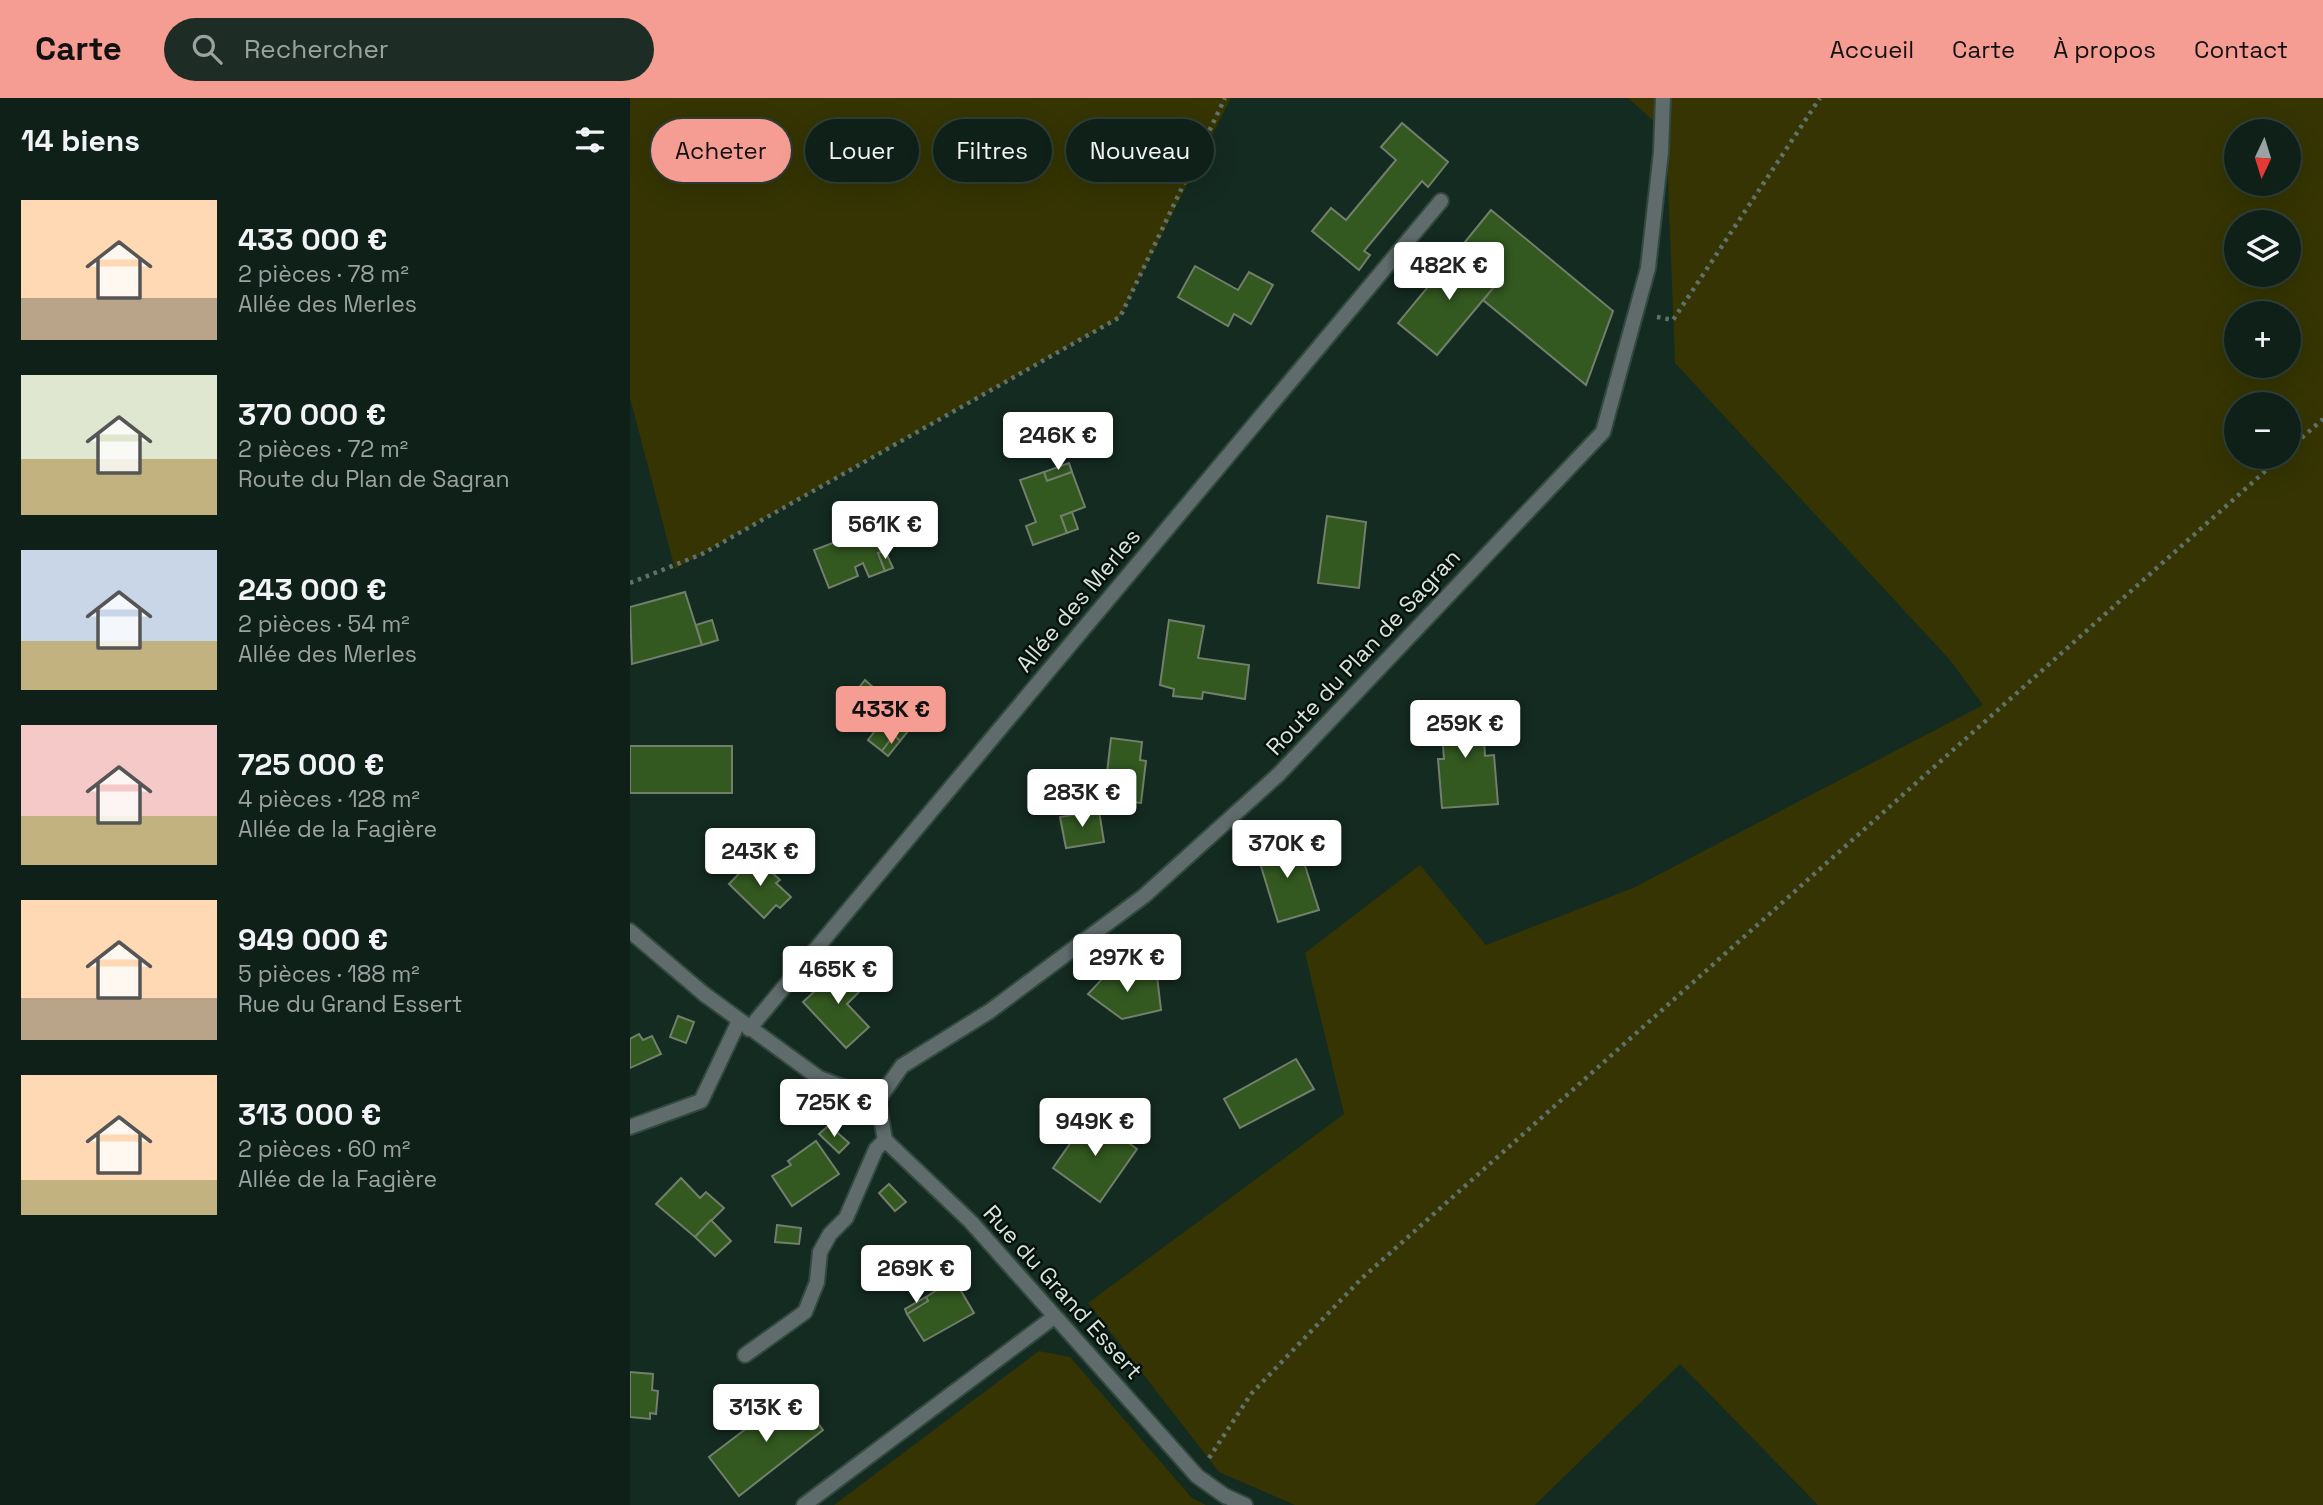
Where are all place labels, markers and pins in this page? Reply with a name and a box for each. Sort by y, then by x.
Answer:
pin: 482K € [1392,242,1506,302]
pin: 246K € [1001,412,1115,472]
pin: 561K € [828,502,942,561]
pin: 433K € [834,686,948,746]
pin: 259K € [1408,700,1522,760]
pin: 283K € [1025,770,1139,829]
pin: 370K € [1230,820,1344,880]
pin: 243K € [703,828,817,888]
pin: 297K € [1070,934,1184,994]
pin: 465K € [781,946,895,1006]
pin: 725K € [777,1080,891,1139]
pin: 949K € [1038,1098,1152,1158]
pin: 269K € [859,1246,973,1305]
pin: 313K € [709,1384,823,1444]

